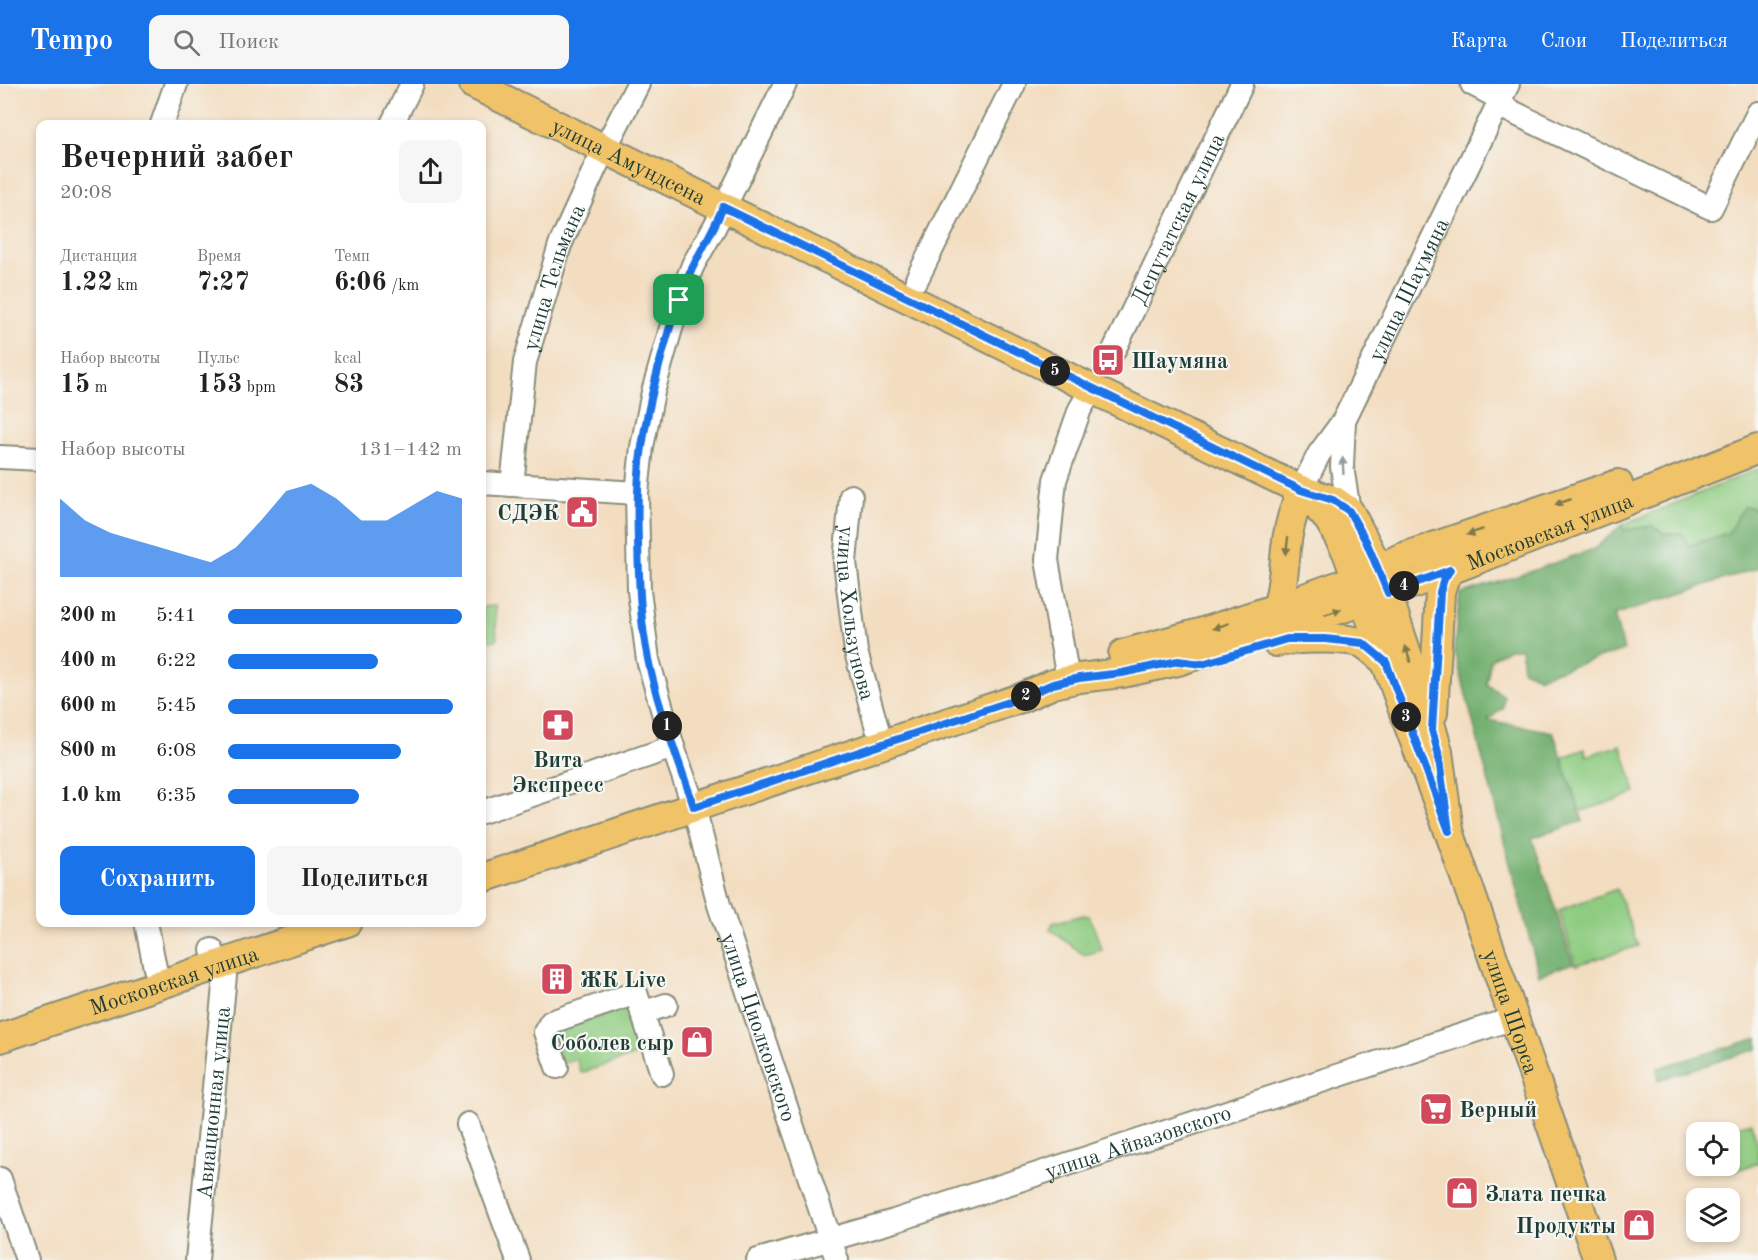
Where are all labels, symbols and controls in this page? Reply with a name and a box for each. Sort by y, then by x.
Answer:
search box [149,15,569,69]
icon: search [170,26,203,59]
text: Tempo [30,28,113,56]
text: Поиск [218,31,279,53]
text: Карта [1451,31,1508,52]
text: Слои [1541,31,1587,52]
text: Поделиться [1620,31,1728,52]
street label: улица Амундсена [547,115,709,210]
street label: Депутатская улица [1128,130,1230,309]
button: share [399,140,462,203]
text: Вечерний забег [60,142,293,175]
text: 20:08 [60,183,112,203]
street label: улица Тельмана [520,201,590,354]
street label: улица Шаумяна [1365,215,1454,365]
text: Дистанция [60,249,137,265]
text: Время [197,249,241,265]
text: Темп [334,249,370,265]
text: 1.22 [60,270,113,296]
text: 7:27 [197,270,250,296]
text: 6:06 [334,270,387,296]
pin [653,274,704,325]
text: km [113,278,138,294]
text: /km [387,278,419,294]
icon: arrive [662,283,695,316]
bus stop icon: Шаумяна [1090,342,1126,378]
text: Набор высоты [60,351,160,367]
text: Пульс [197,351,240,367]
text: kcal [334,351,362,367]
place label: Шаумяна [1131,351,1228,373]
pin: 5 [1040,356,1070,386]
text: 5 [1050,363,1060,379]
text: 15 [60,372,90,398]
text: 153 [197,372,242,398]
text: 83 [334,372,364,398]
text: m [90,380,107,396]
text: bpm [242,380,276,396]
text: Набор высоты [60,440,186,460]
text: 131–142 m [359,440,462,460]
one-way arrow [1338,456,1347,475]
street label: Московская улица [1464,490,1637,575]
public building icon: СДЭК [564,494,600,530]
one-way arrow [1554,498,1572,507]
place label: СДЭК [497,503,559,525]
street label: улица Хользунова [832,525,878,703]
one-way arrow [1466,528,1484,538]
one-way arrow [1282,537,1291,556]
pin: 4 [1389,571,1419,601]
text: 4 [1399,578,1409,594]
text: 200 m [60,606,116,626]
text: 5:41 [156,606,196,626]
one-way arrow [1324,606,1342,616]
one-way arrow [1212,622,1230,631]
one-way arrow [1403,645,1412,663]
text: 400 m [60,651,116,671]
text: 6:22 [156,651,196,671]
pin: 2 [1011,681,1041,711]
text: 2 [1021,688,1031,704]
text: 600 m [60,696,116,716]
text: 5:45 [156,696,196,716]
pin: 3 [1391,702,1421,732]
pharmacy icon: Вита Экспресс [540,707,576,743]
text: 3 [1401,709,1411,725]
pin: 1 [652,711,682,741]
text: 1 [662,718,672,734]
text: 800 m [60,741,116,761]
text: 6:08 [156,741,196,761]
place label: Вита Экспресс [512,750,604,797]
text: 1.0 km [60,786,122,806]
text: 6:35 [156,786,196,806]
button: Сохранить [60,846,255,915]
button: Поделиться [267,846,462,915]
street label: улица Циолковского [716,930,799,1125]
street label: Московская улица [87,943,262,1020]
street label: улица Щорса [1478,947,1542,1077]
building icon: ЖК Live [539,961,575,997]
place label: ЖК Live [580,970,666,992]
street label: Авиационная улица [194,1005,235,1200]
shop icon: Соболев сыр [679,1024,715,1060]
place label: Соболев сыр [550,1033,674,1055]
supermarket icon: Верный [1418,1091,1454,1127]
place label: Верный [1459,1100,1537,1122]
street label: улица Айвазовского [1043,1102,1234,1184]
map controls [1686,1122,1740,1242]
button: locate [1686,1122,1740,1176]
shop icon: Злата печка [1444,1175,1480,1211]
place label: Злата печка [1485,1184,1607,1206]
button: layers [1686,1188,1740,1242]
shop icon: Продукты [1621,1207,1657,1243]
place label: Продукты [1516,1216,1616,1238]

